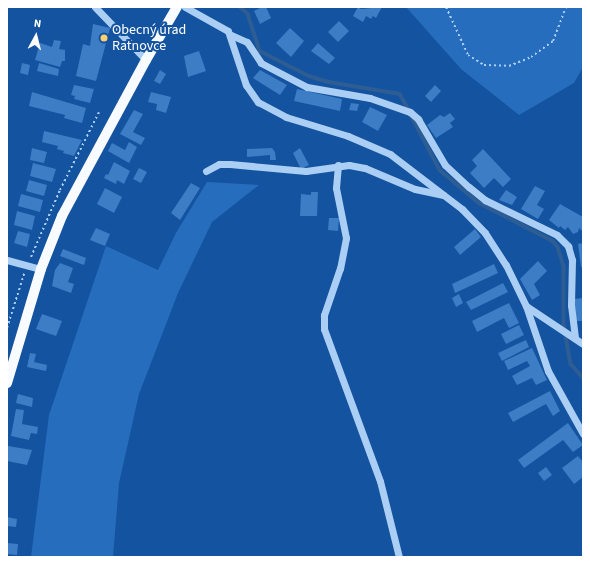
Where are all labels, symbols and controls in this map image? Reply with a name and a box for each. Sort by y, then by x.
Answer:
north arrow [16,16,56,56]
text: N [33,16,42,31]
place label: Obecný úrad Ratnovce [112,22,186,54]
marker: Obecný úrad Ratnovce [99,33,109,43]

